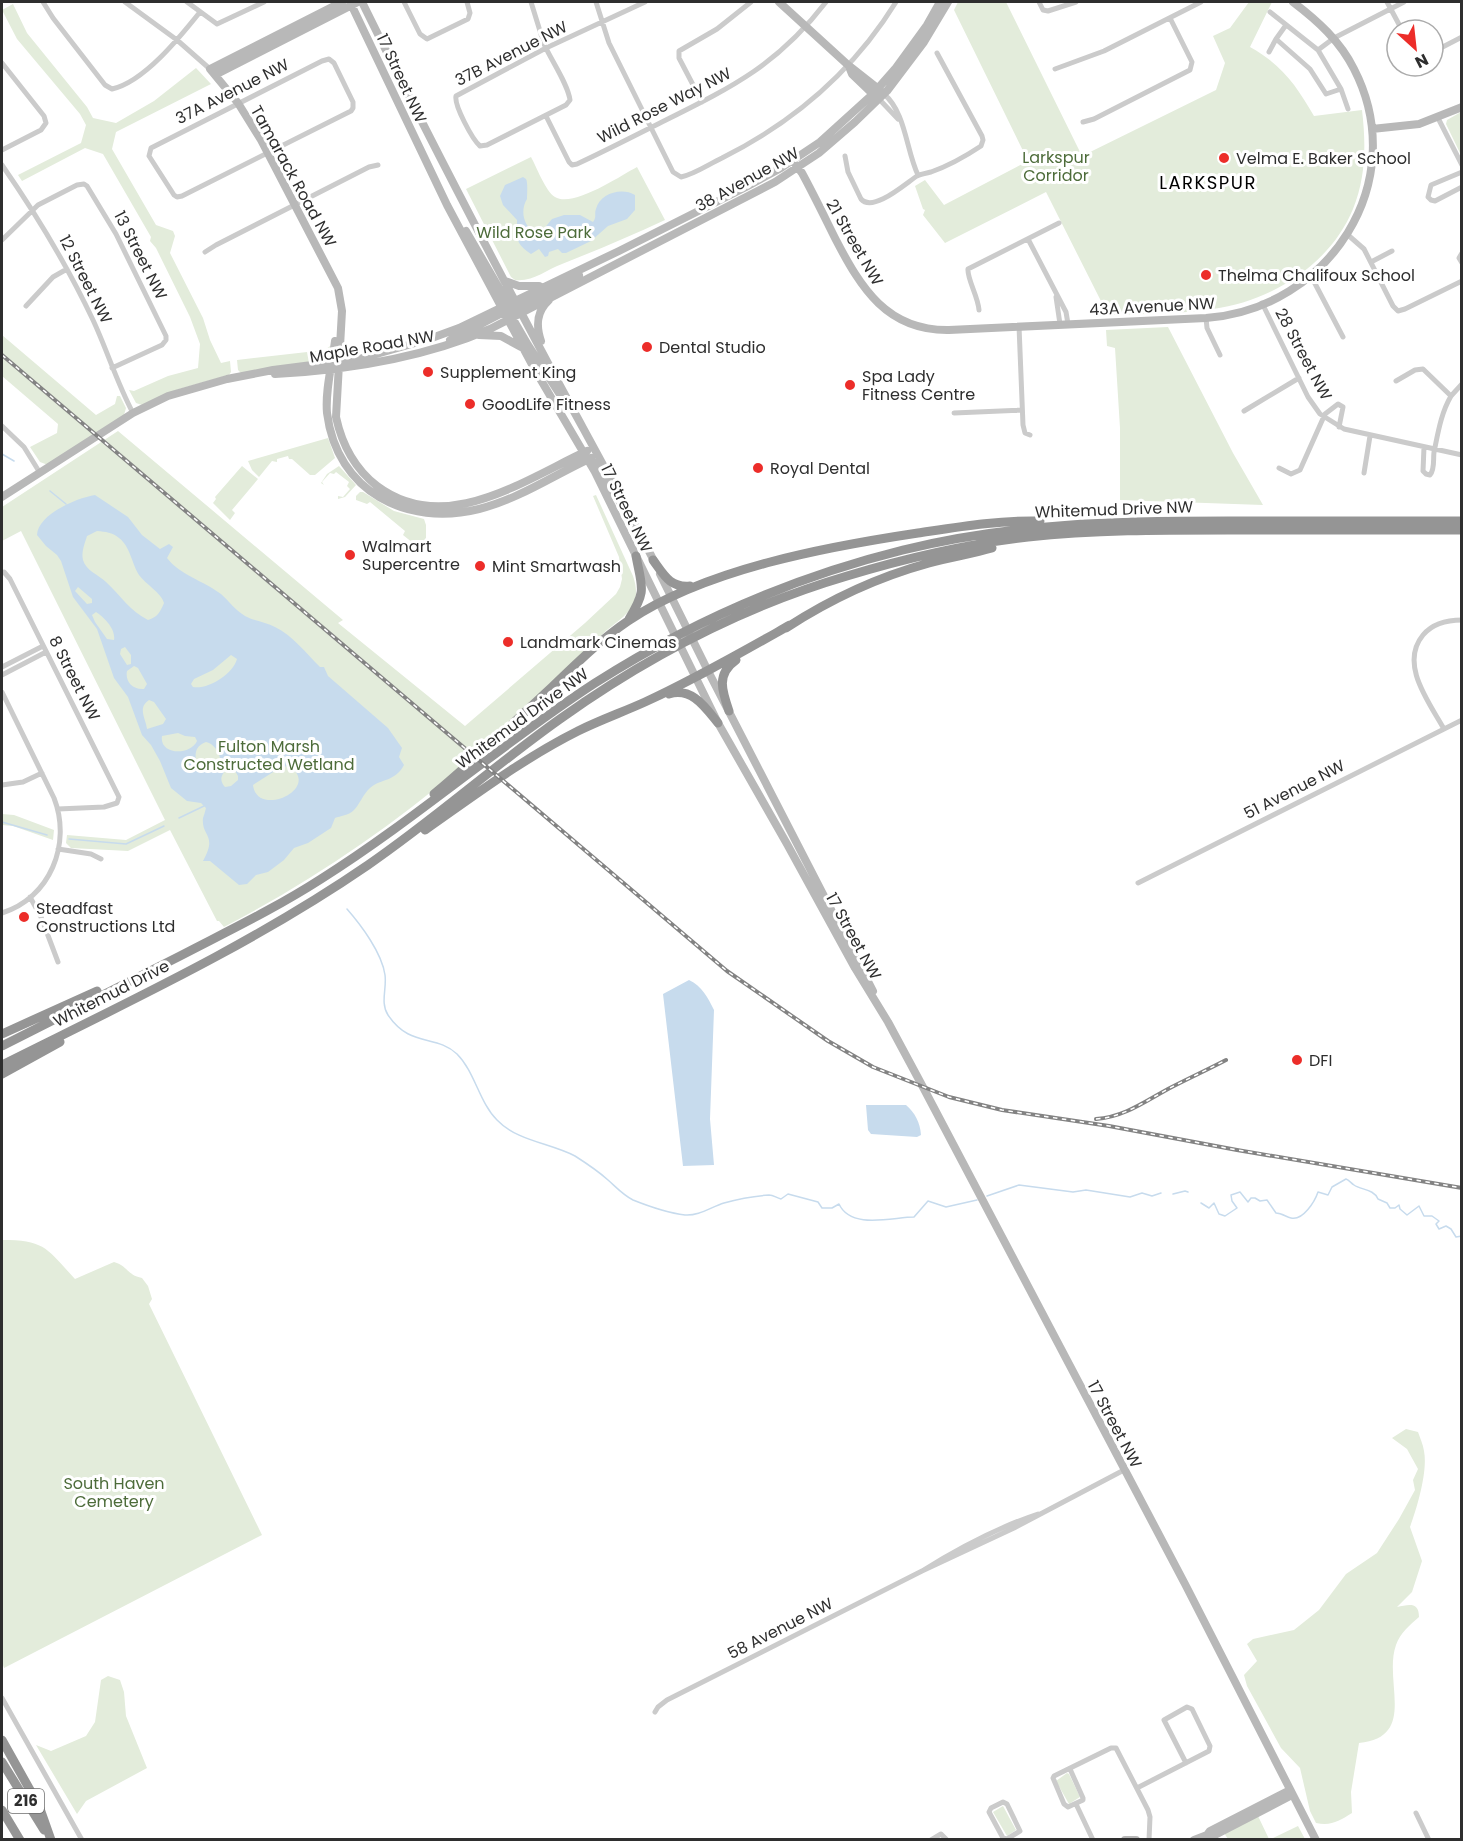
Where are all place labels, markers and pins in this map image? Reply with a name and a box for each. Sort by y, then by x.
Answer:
place label: Velma E. Baker School [1236,147,1411,170]
marker: Velma E. Baker School [1217,151,1231,165]
place label: Thelma Chalifoux School [1218,264,1415,287]
marker: Thelma Chalifoux School [1199,268,1213,282]
place label: Dental Studio [659,336,766,359]
marker: Dental Studio [640,340,654,354]
place label: Supplement King [440,361,576,384]
marker: Supplement King [421,365,435,379]
place label: Spa Lady Fitness Centre [862,365,975,406]
marker: Spa Lady Fitness Centre [843,378,857,392]
place label: GoodLife Fitness [482,393,611,416]
marker: GoodLife Fitness [463,397,477,411]
place label: Royal Dental [770,457,870,480]
marker: Royal Dental [751,461,765,475]
place label: Walmart Supercentre [362,535,460,576]
marker: Walmart Supercentre [343,548,357,562]
place label: Mint Smartwash [492,555,621,578]
marker: Mint Smartwash [473,559,487,573]
place label: Landmark Cinemas [520,631,677,654]
marker: Landmark Cinemas [501,635,515,649]
place label: Steadfast Constructions Ltd [36,897,175,938]
marker: Steadfast Constructions Ltd [17,910,31,924]
place label: DFI [1309,1049,1332,1072]
marker: DFI [1290,1053,1304,1067]

